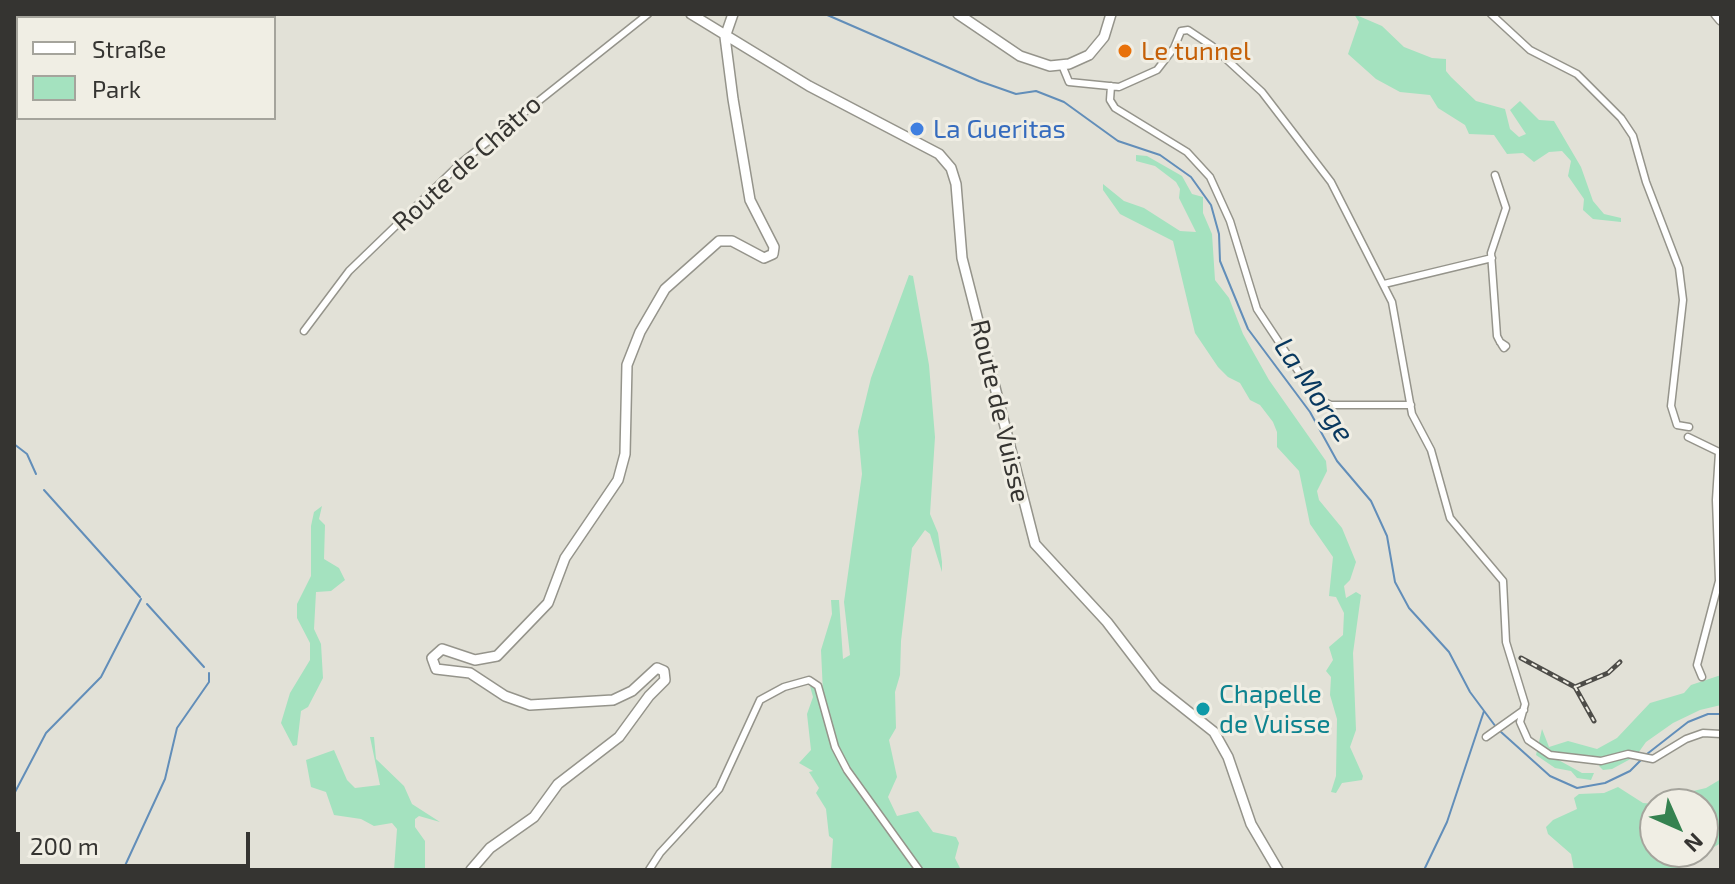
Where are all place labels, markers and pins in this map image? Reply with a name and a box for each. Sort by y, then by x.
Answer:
place label: Le tunnel [1141,35,1251,67]
marker: Le tunnel [1116,42,1134,60]
place label: La Gueritas [933,113,1066,145]
marker: La Gueritas [908,120,926,138]
place label: Chapelle de Vuisse [1219,678,1330,740]
marker: Chapelle de Vuisse [1194,700,1212,718]

